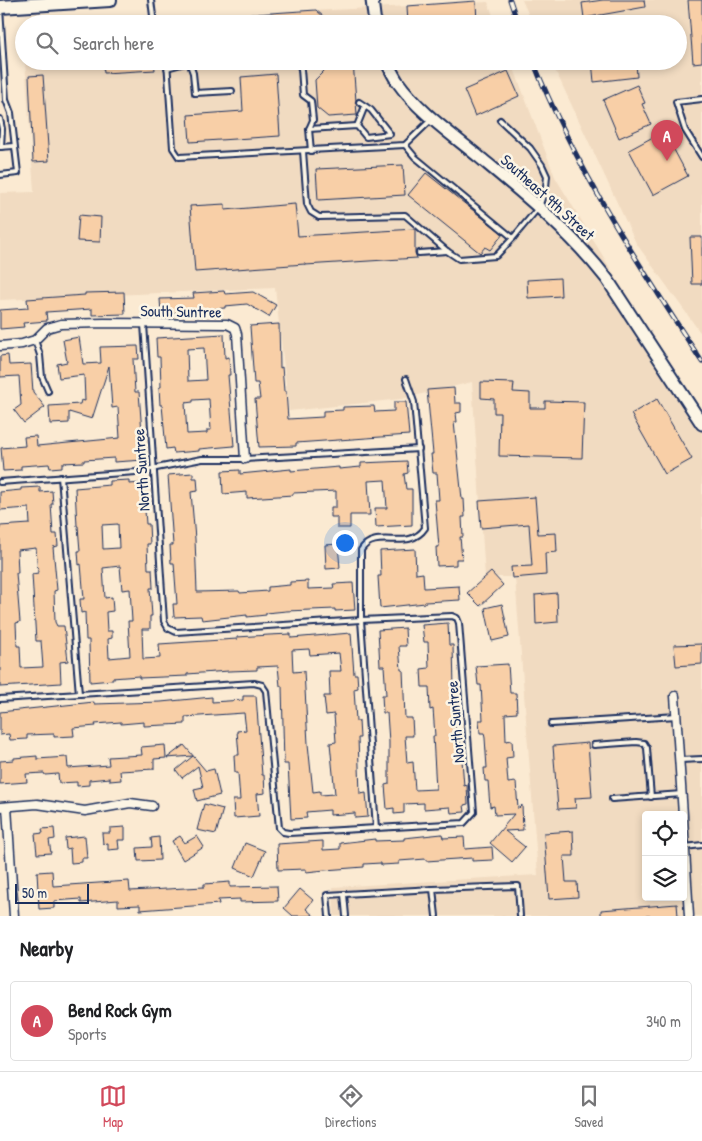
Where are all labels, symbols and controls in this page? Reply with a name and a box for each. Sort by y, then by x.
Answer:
search box [15,15,687,70]
icon: search [33,29,61,57]
text: Search here [73,30,154,56]
pin: A [651,120,683,161]
street label: Southeast 9th Street [496,149,600,245]
street label: South Suntree [140,299,223,323]
street label: North Suntree [127,428,155,512]
your location [332,530,358,556]
street label: North Suntree [440,679,470,764]
map controls [642,811,687,901]
button: locate [642,811,687,856]
button: layers [642,856,687,901]
scale bar [15,881,89,904]
text: 50 m [22,883,47,902]
text: Nearby [20,934,73,963]
text: Bend Rock Gym [68,997,172,1023]
text: A [33,1010,41,1032]
text: 340 m [646,1010,681,1032]
text: Sports [68,1023,106,1045]
tab: Map [99,1082,127,1131]
tab: Directions [325,1082,376,1131]
tab: Saved [574,1082,603,1131]

